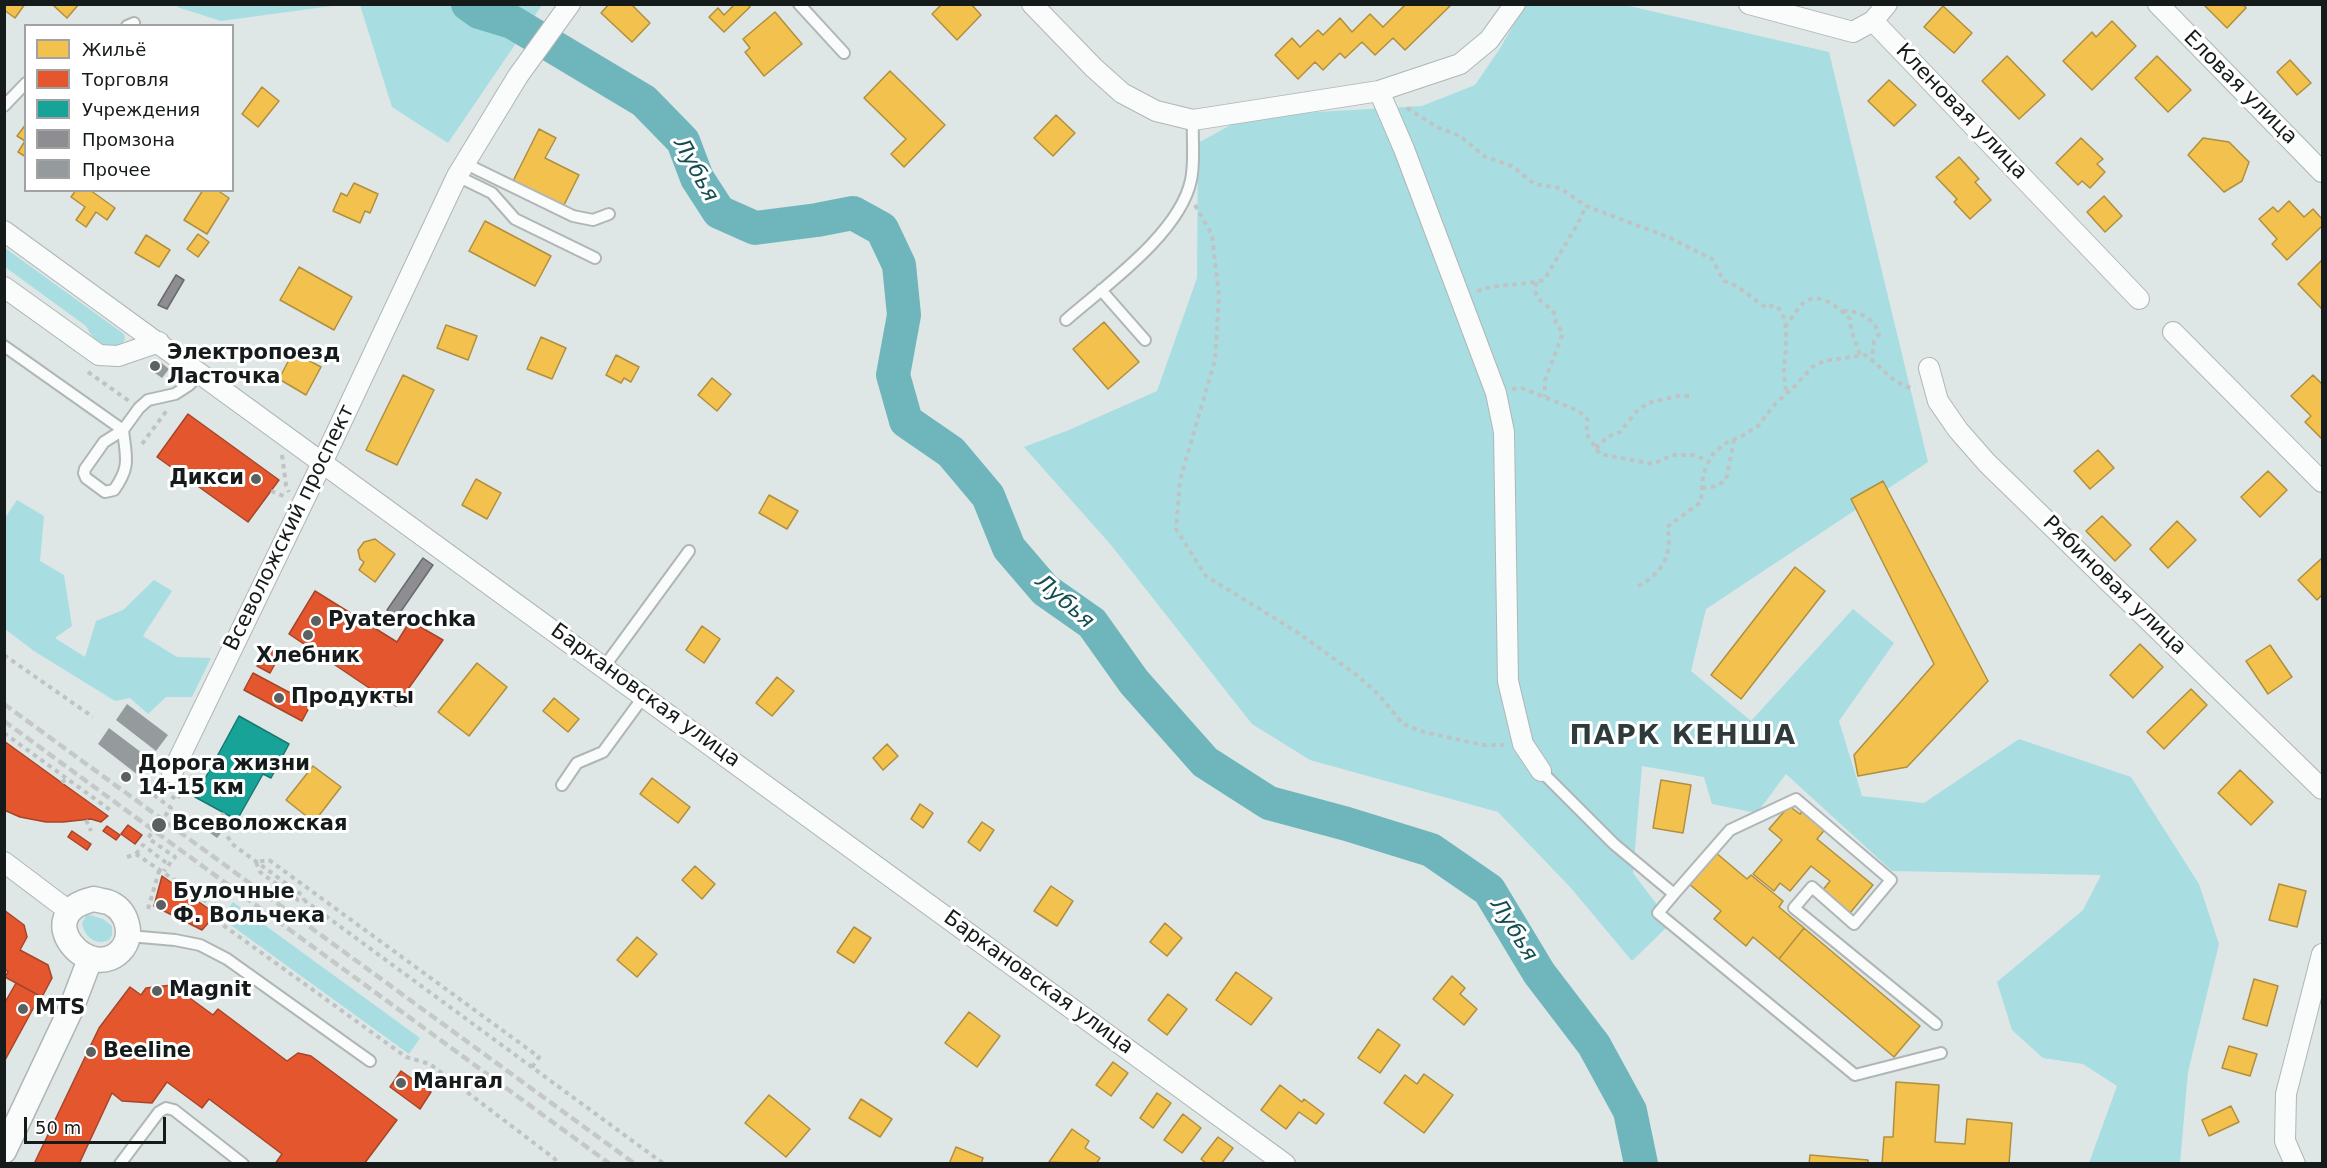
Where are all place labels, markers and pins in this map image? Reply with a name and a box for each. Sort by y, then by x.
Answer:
place label: Электропоезд Ласточка [167,341,340,391]
marker: Электропоезд Ласточка [148,359,162,373]
place label: Дикси [169,466,244,492]
marker: Дикси [249,472,263,486]
place label: Pyaterochka [328,608,476,634]
marker: Pyaterochka [309,614,323,628]
marker: Хлебник [301,628,315,642]
place label: Хлебник [256,644,360,670]
place label: Продукты [291,685,414,711]
marker: Продукты [272,691,286,705]
place label: Дорога жизни 14-15 км [138,752,310,802]
marker: Дорога жизни 14-15 км [119,770,133,784]
place label: Всеволожская [172,812,347,838]
marker: Всеволожская [150,816,168,834]
place label: Булочные Ф. Вольчека [173,880,325,930]
marker: Булочные Ф. Вольчека [154,898,168,912]
place label: Magnit [169,978,251,1004]
marker: Magnit [150,984,164,998]
place label: MTS [35,996,85,1022]
marker: MTS [16,1002,30,1016]
place label: Beeline [103,1039,191,1065]
marker: Beeline [84,1045,98,1059]
place label: Мангал [413,1070,503,1096]
marker: Мангал [394,1076,408,1090]

